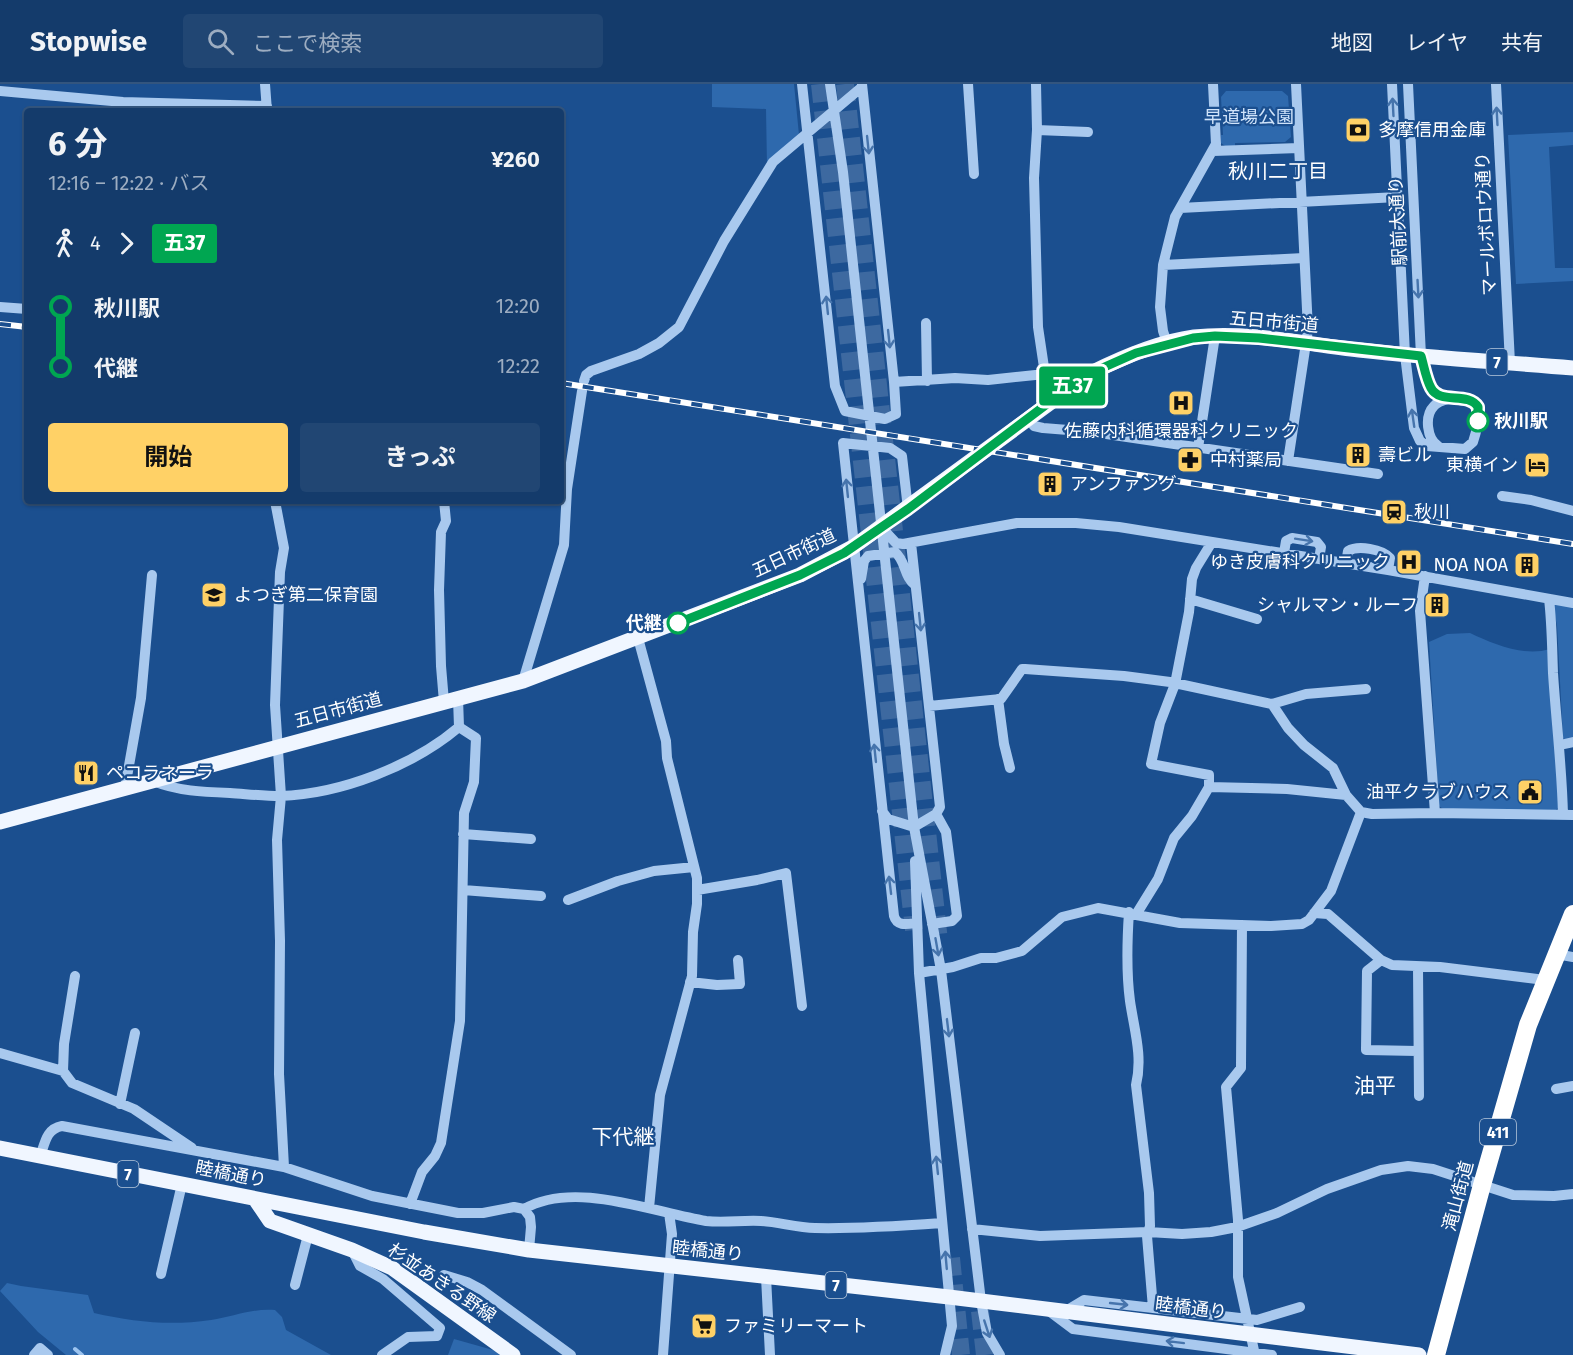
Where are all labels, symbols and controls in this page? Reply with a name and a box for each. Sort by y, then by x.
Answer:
search box [183,14,603,68]
text: Stopwise [30,25,147,58]
icon: search [204,25,237,58]
text: ここで検索 [252,30,362,57]
text: 地図 [1331,30,1373,56]
text: レイヤ [1406,30,1468,56]
text: 共有 [1501,30,1543,56]
one-way arrow [1388,98,1399,118]
park label: 早道場公園 [1204,106,1294,128]
one-way arrow [1492,106,1503,126]
bank icon: 多摩信用金庫 [1343,115,1373,145]
place label: 多摩信用金庫 [1378,119,1486,141]
text: 6 分 [48,124,107,164]
one-way arrow [863,134,874,154]
text: ¥260 [491,146,540,173]
street label: マールボロウ通り [1471,152,1501,296]
district label: 秋川二丁目 [1228,159,1328,183]
text: 12:16 – 12:22 · バス [48,171,209,195]
street label: 駅前大通り [1385,175,1411,267]
icon: walk [48,227,81,260]
icon: forward [110,227,143,260]
text: 五37 [164,230,205,256]
text: 4 [90,231,101,255]
one-way arrow [1413,279,1424,299]
text: 12:20 [496,294,540,318]
text: 秋川駅 [94,295,160,322]
one-way arrow [821,295,832,315]
street label: 五日市街道 [1228,307,1320,337]
one-way arrow [884,328,895,348]
road number: 7 [1486,349,1508,375]
text: 12:22 [497,354,540,378]
text: 代継 [94,355,138,382]
line badge: 五37 [1038,366,1106,406]
text: 五37 [1051,373,1093,399]
hospital icon: 佐藤内科循環器科クリニック [1166,388,1196,418]
one-way arrow [1407,409,1418,428]
marker: 秋川駅 [1467,410,1489,432]
place label: 秋川駅 [1494,410,1548,432]
place label: 佐藤内科循環器科クリニック [1064,420,1298,442]
button: 開始 [48,423,288,492]
button: きっぷ [300,423,540,492]
building icon: 壽ビル [1343,440,1373,470]
place label: 壽ビル [1378,444,1432,466]
pharmacy icon: 中村薬局 [1175,445,1205,475]
place label: 中村薬局 [1210,449,1282,471]
hotel icon: 東横イン [1522,450,1552,480]
place label: 東横イン [1446,454,1518,476]
building icon: アンファング [1035,469,1065,499]
place label: アンファング [1070,473,1177,495]
one-way arrow [842,479,853,499]
station icon: 秋川 [1379,497,1409,527]
place label: 秋川 [1414,501,1450,523]
street label: 五日市街道 [749,524,839,582]
one-way arrow [1294,534,1314,545]
hospital icon: ゆき皮膚科クリニック [1394,547,1424,577]
building icon: NOA NOA [1512,550,1542,580]
place label: ゆき皮膚科クリニック [1210,551,1390,573]
place label: NOA NOA [1433,554,1509,576]
school or university icon: よつぎ第二保育園 [199,580,229,610]
place label: よつぎ第二保育園 [234,584,378,606]
building icon: シャルマン・ルーフ [1422,590,1452,620]
place label: シャルマン・ルーフ [1257,594,1418,616]
place label: 代継 [625,612,662,634]
marker: 代継 [667,612,689,634]
one-way arrow [915,612,926,632]
street label: 五日市街道 [292,688,384,732]
one-way arrow [869,744,880,764]
restaurant icon: ペコラネーラ [71,758,101,788]
place label: ペコラネーラ [106,762,214,784]
public building icon: 油平クラブハウス [1515,777,1545,807]
place label: 油平クラブハウス [1366,781,1510,803]
one-way arrow [884,876,895,896]
one-way arrow [932,936,943,956]
one-way arrow [943,1017,954,1037]
district label: 油平 [1354,1073,1396,1099]
road number: 411 [1480,1119,1516,1145]
district label: 下代継 [592,1124,655,1150]
street label: 睦橋通り [194,1156,268,1192]
one-way arrow [931,1156,942,1176]
street label: 滝山街道 [1438,1158,1478,1234]
road number: 7 [118,1161,138,1187]
street label: 睦橋通り [671,1236,745,1266]
street label: 杉並あきる野線 [384,1239,500,1327]
one-way arrow [940,1251,951,1271]
road number: 7 [826,1272,846,1298]
street label: 睦橋通り [1154,1293,1228,1323]
one-way arrow [1108,1299,1128,1310]
supermarket icon: ファミリーマート [689,1311,719,1341]
place label: ファミリーマート [724,1315,868,1337]
one-way arrow [983,1319,994,1338]
one-way arrow [1166,1336,1186,1347]

